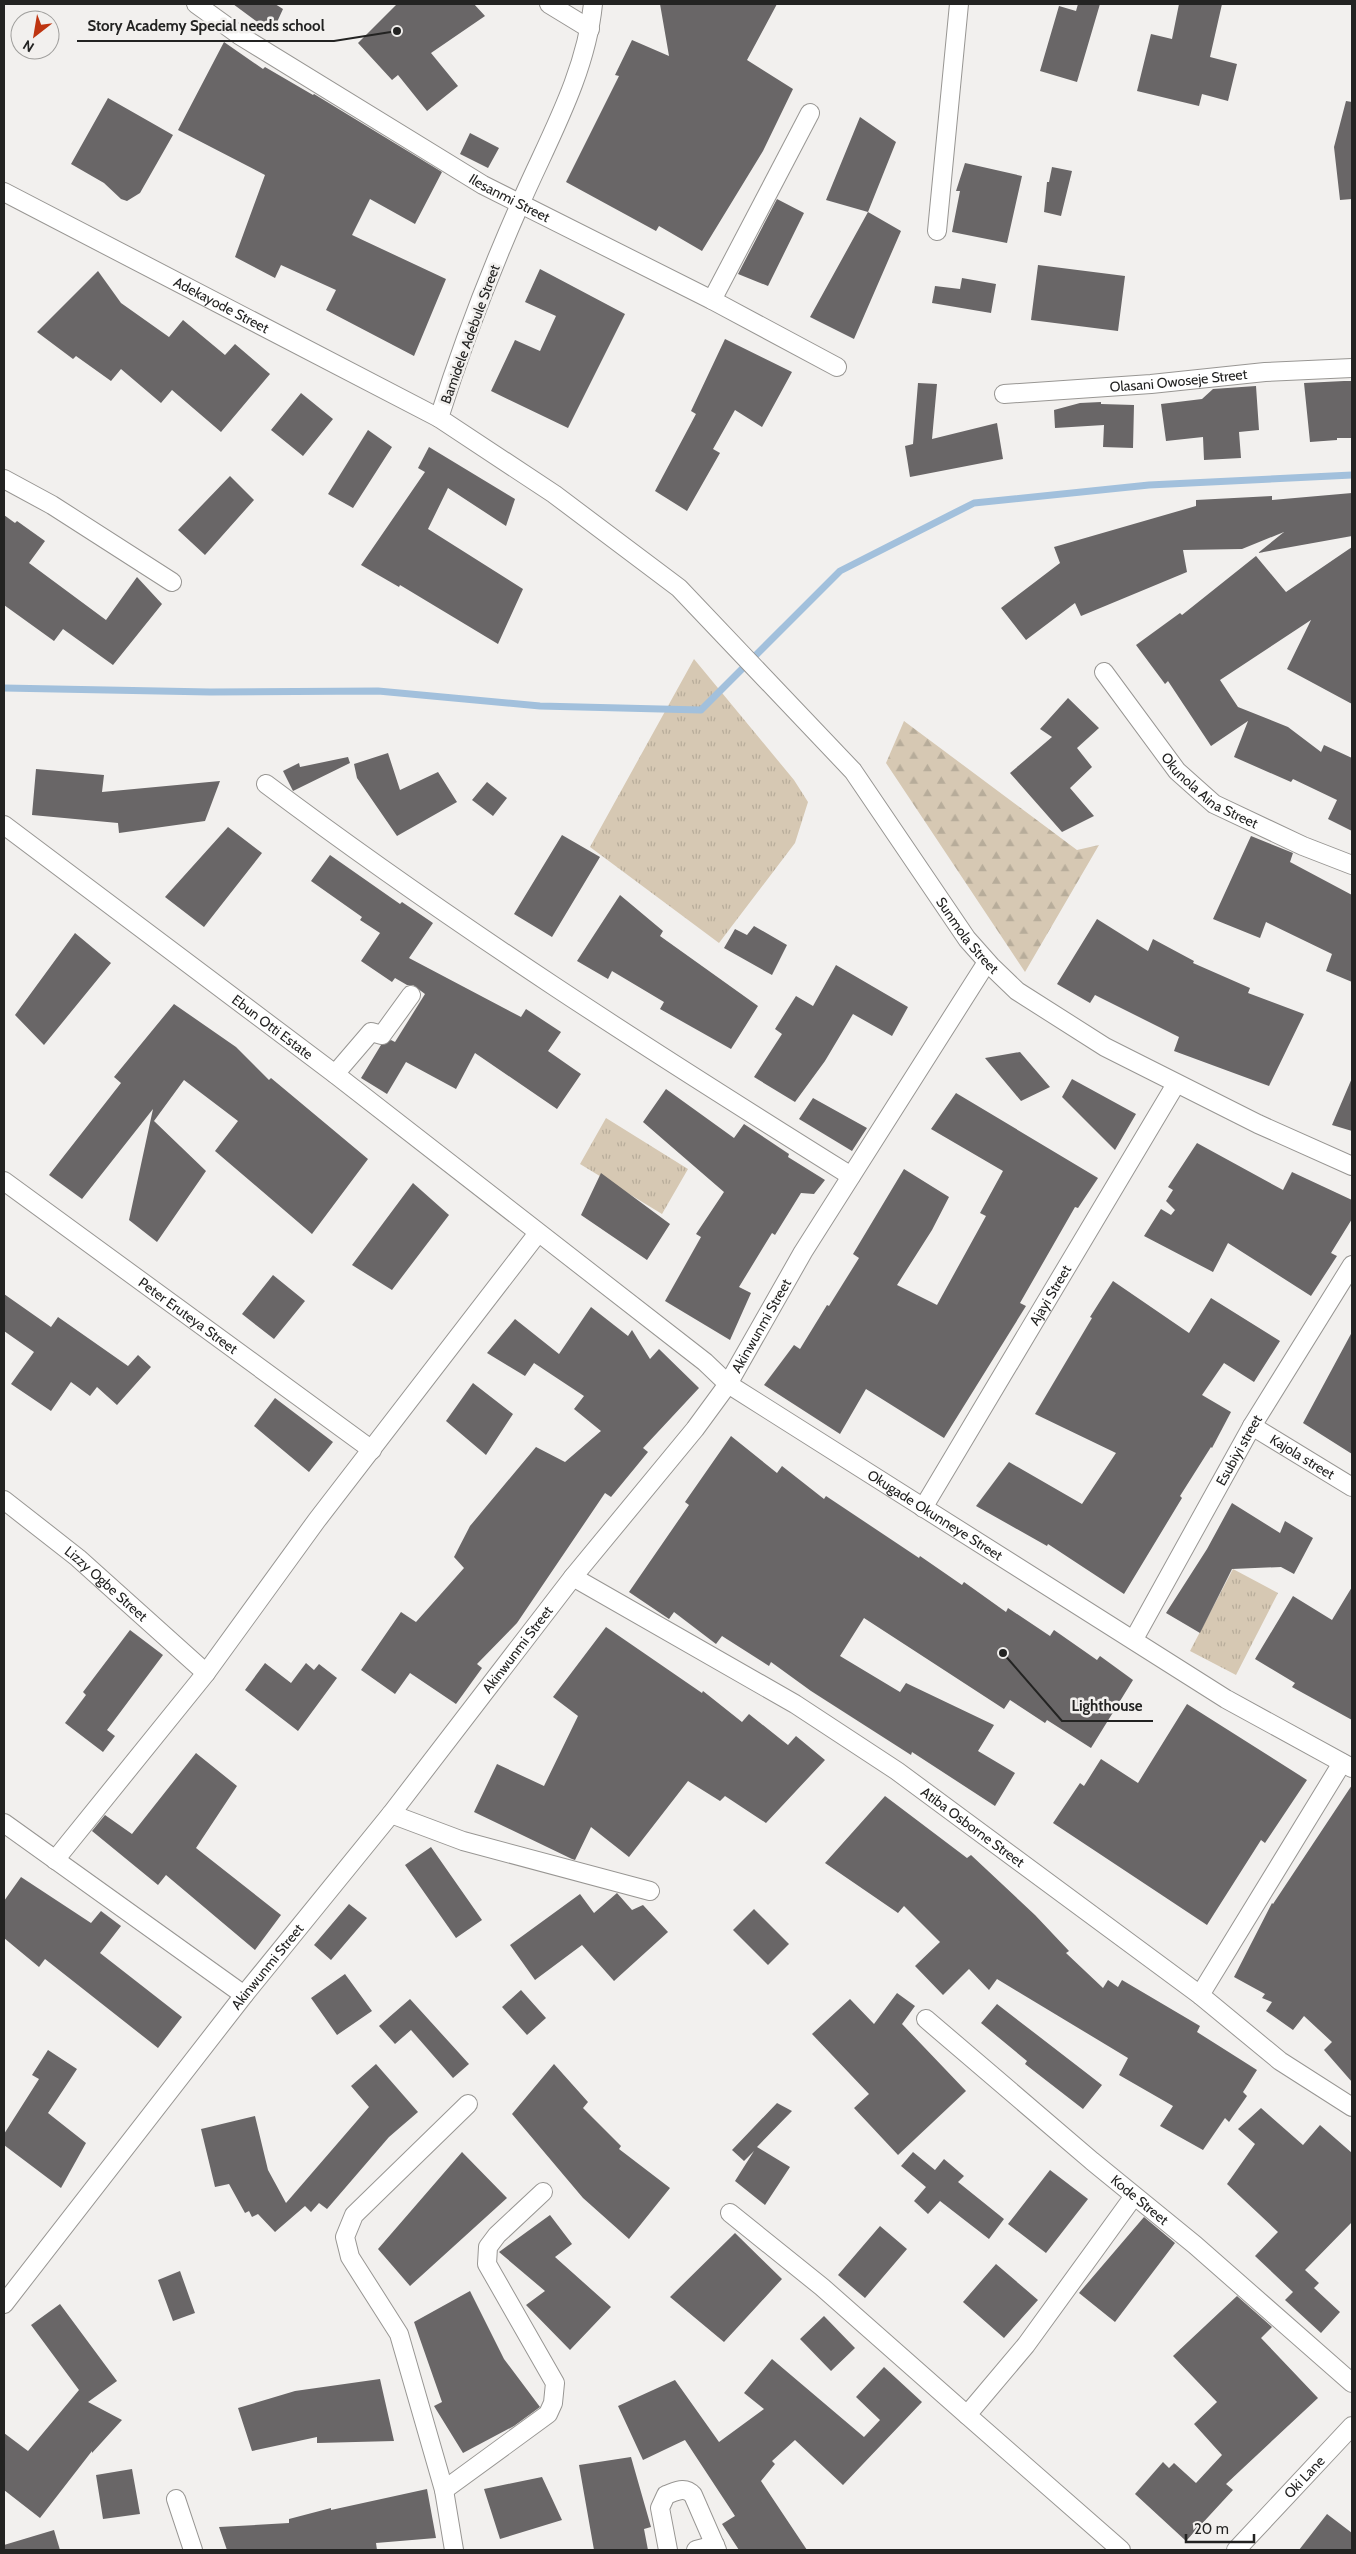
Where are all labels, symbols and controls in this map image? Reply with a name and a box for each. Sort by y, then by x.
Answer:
north arrow [10,10,60,60]
callout: Story Academy Special needs school [77,11,334,41]
text: Story Academy Special needs school [87,17,325,35]
text: N [19,36,37,56]
street label: Ilesanmi Street [466,170,553,226]
street label: Bamidele Adebule Street [436,262,504,406]
street label: Adekayode Street [171,273,272,337]
street label: Olasani Owoseje Street [1109,365,1248,396]
street label: Okunola Aina Street [1157,749,1261,833]
street label: Sunmola Street [932,894,1003,978]
street label: Ebun Otti Estate [228,991,317,1063]
street label: Ajayi Street [1025,1261,1075,1329]
street label: Peter Eruteya Street [135,1273,241,1358]
street label: Akinwunmi Street [727,1275,795,1376]
street label: Esubiyi street [1212,1411,1266,1489]
street label: Kajola street [1267,1430,1338,1483]
street label: Okugade Okunneye Street [864,1466,1006,1565]
street label: Lizzy Ogbe Street [61,1542,152,1625]
street label: Akinwunmi Street [478,1602,557,1697]
callout: Lighthouse [1062,1691,1153,1721]
text: Lighthouse [1071,1697,1143,1715]
street label: Atiba Osborne Street [917,1783,1028,1871]
street label: Akinwunmi Street [227,1920,308,2013]
street label: Kode Street [1107,2171,1172,2229]
street label: Oki Lane [1280,2452,1329,2502]
scale bar [1186,2512,1254,2544]
text: 20 m [1194,2520,1229,2538]

